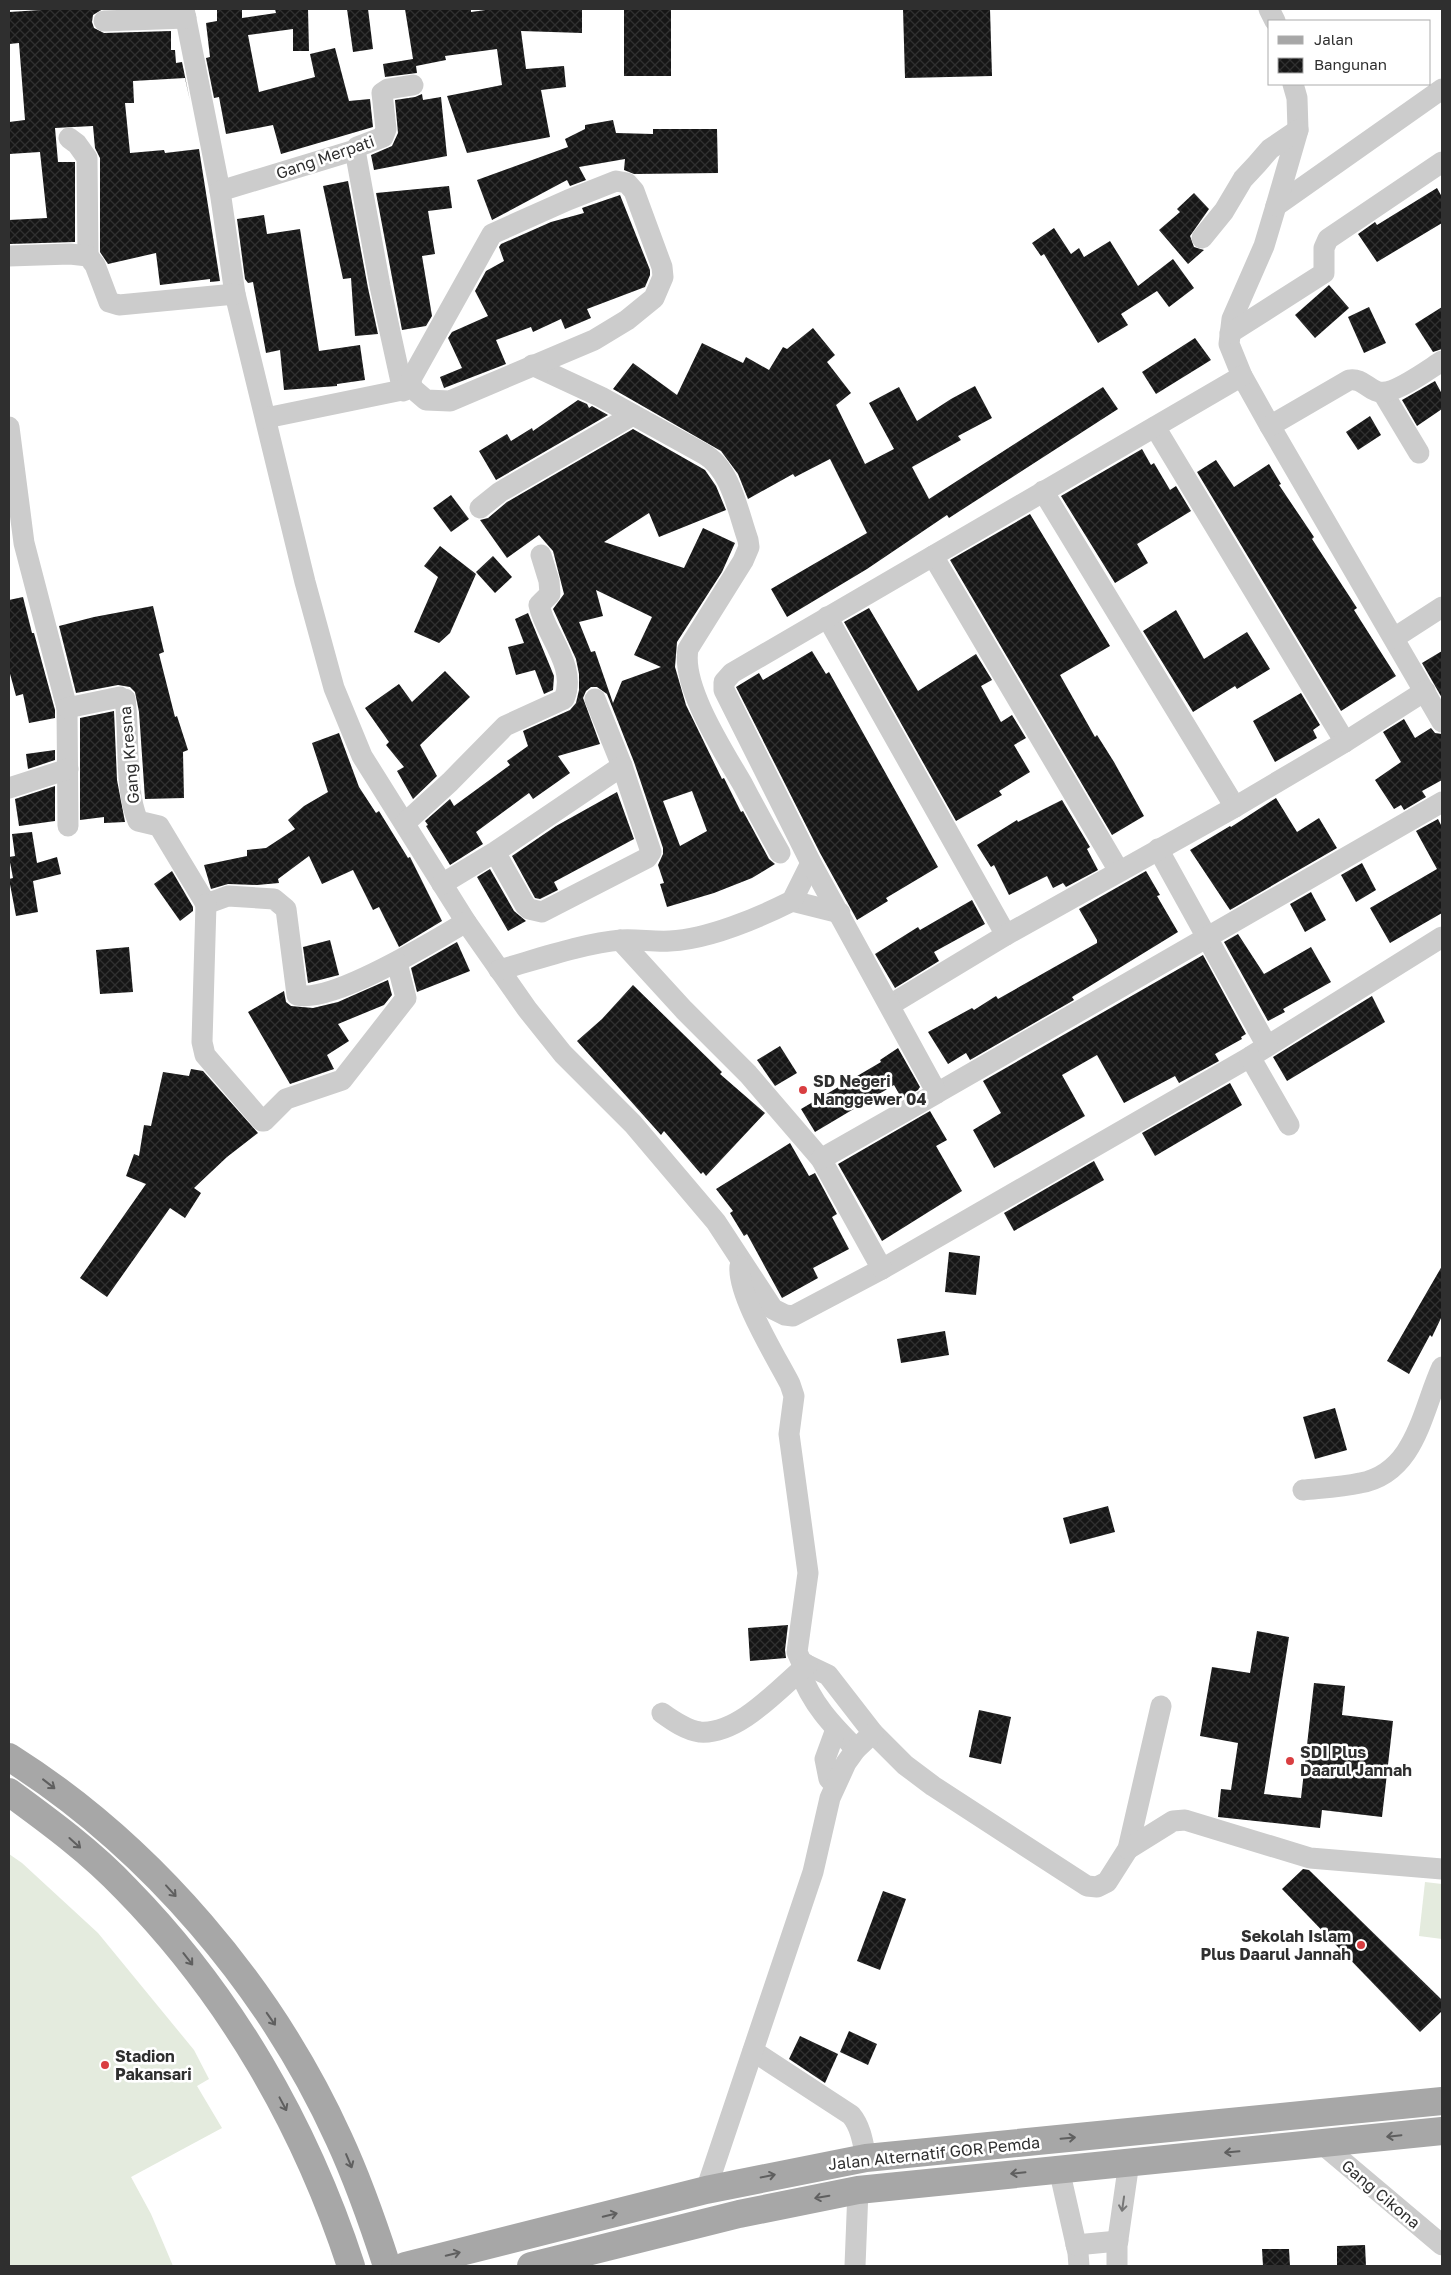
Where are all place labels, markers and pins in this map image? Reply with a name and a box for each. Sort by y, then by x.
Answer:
place label: SD Negeri Nanggewer 04 [813,1071,926,1109]
marker: SD Negeri Nanggewer 04 [797,1084,809,1096]
place label: SDI Plus Daarul Jannah [1300,1742,1412,1780]
marker: SDI Plus Daarul Jannah [1284,1755,1296,1767]
place label: Sekolah Islam Plus Daarul Jannah [1201,1926,1351,1964]
marker: Sekolah Islam Plus Daarul Jannah [1355,1939,1367,1951]
place label: Stadion Pakansari [115,2046,192,2084]
marker: Stadion Pakansari [99,2059,111,2071]

